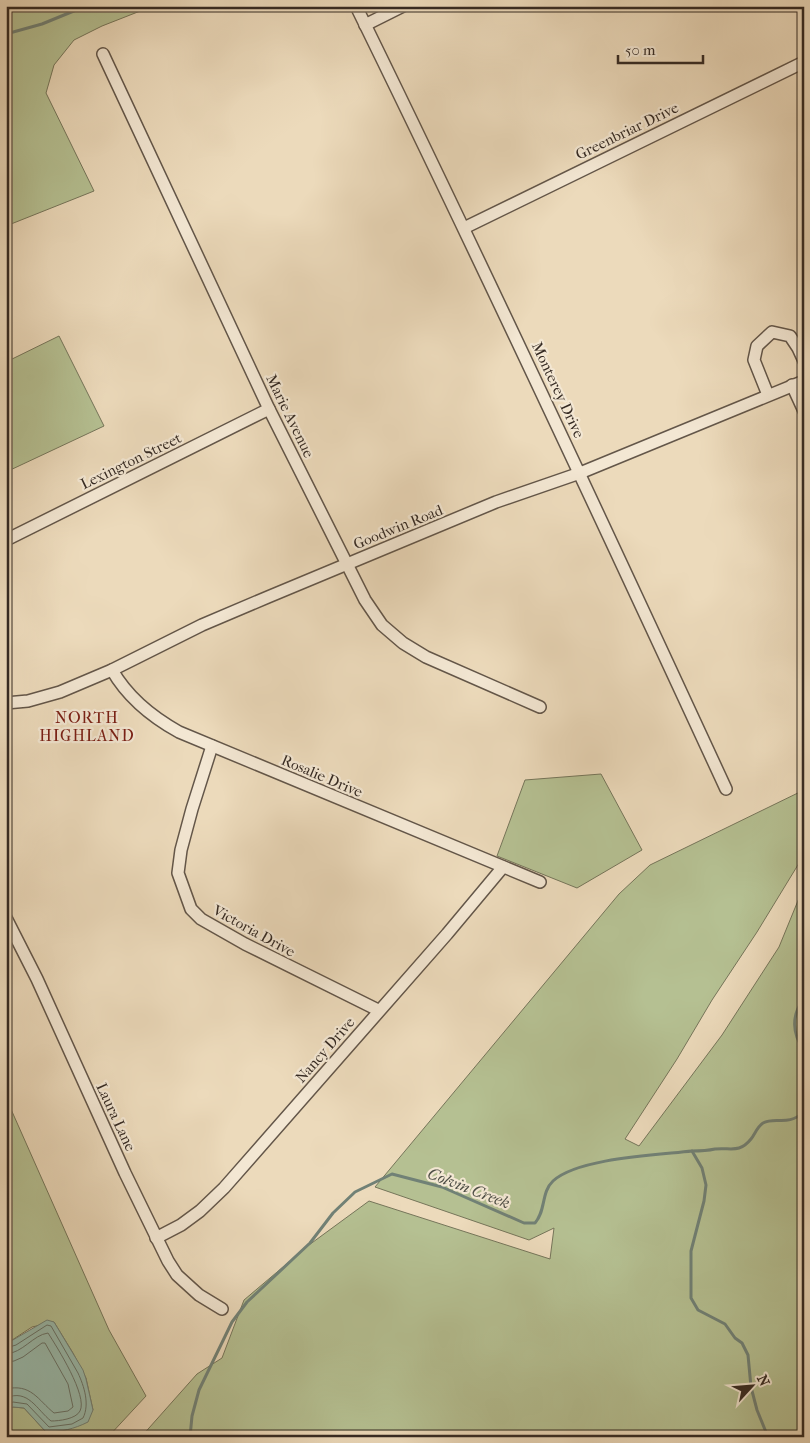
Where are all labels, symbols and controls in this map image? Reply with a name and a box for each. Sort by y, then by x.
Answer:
scale bar [618,32,702,64]
text: 50 m [625,41,656,59]
street label: Greenbriar Drive [573,98,682,164]
street label: Monterey Drive [528,339,588,441]
street label: Marie Avenue [262,371,318,461]
street label: Lexington Street [78,429,185,493]
street label: Goodwin Road [351,501,446,553]
district label: NORTH HIGHLAND [39,708,135,745]
street label: Rosalie Drive [279,751,366,801]
street label: Victoria Drive [209,901,299,961]
street label: Nancy Drive [292,1013,359,1086]
street label: Laura Lane [92,1080,140,1154]
water label: Colvin Creek [425,1164,513,1212]
north arrow [728,1360,778,1410]
text: N [753,1372,773,1389]

